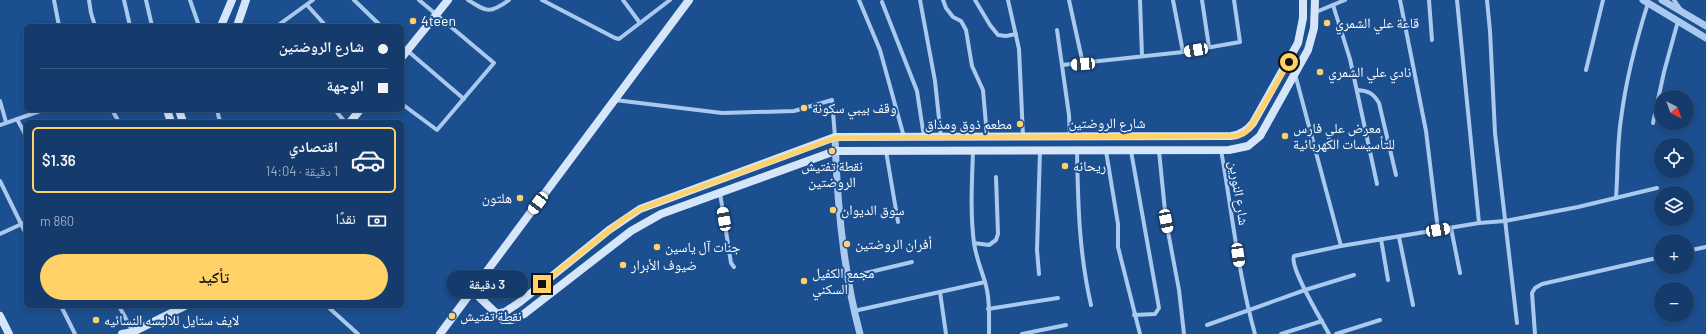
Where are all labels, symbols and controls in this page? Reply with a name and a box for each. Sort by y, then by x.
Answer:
place label: 4teen [421,12,456,29]
place label: قاعة علي الشمري [1335,14,1419,35]
marker: 4teen [408,16,418,26]
marker: قاعة علي الشمري [1322,18,1332,28]
text: شارع الروضتين [279,37,364,55]
car [1183,42,1209,58]
route start [1280,53,1298,71]
car [1071,57,1095,71]
place label: نادي علي الشمري [1328,63,1411,84]
marker: نادي علي الشمري [1315,67,1325,77]
text: الوجهة [326,76,364,94]
north arrow [1654,90,1694,130]
map controls [1654,90,1694,322]
place label: وقف بيبي سكونة [812,99,896,120]
marker: وقف بيبي سكونة [799,103,809,113]
street label: شارع الروضتين [1068,114,1146,133]
place label: مطعم ذوق ومذاق [925,115,1012,134]
marker: مطعم ذوق ومذاق [1015,119,1025,129]
place label: معرض علي فارس للتأسيسات الكهربائية [1293,119,1395,153]
marker: معرض علي فارس للتأسيسات الكهربائية [1280,131,1290,141]
text: اقتصادي [289,137,338,155]
button: locate [1654,138,1694,178]
icon: car [350,142,386,178]
marker: نقطة تفتيش الروضتين [827,146,837,156]
text: $1.36 [42,151,76,169]
place label: نقطة تفتيش الروضتين [801,157,863,191]
place label: ريحانه [1073,157,1106,175]
street label: شارع النورين [1224,160,1253,227]
marker: ريحانه [1060,161,1070,171]
text: 1 دقيقة · 14:04 [266,163,338,179]
button: layers [1654,186,1694,226]
place label: هلتون [482,189,512,207]
car [526,190,550,216]
marker: هلتون [515,193,525,203]
place label: سوق الديوان [841,201,904,219]
marker: سوق الديوان [828,205,838,215]
car [716,206,732,232]
car [1158,208,1174,234]
text: نقدًا [335,209,356,227]
icon: cash [366,210,388,232]
text: 860 m [40,213,74,229]
car [1425,222,1451,238]
button: + [1654,234,1694,274]
place label: أفران الروضتين [855,235,932,253]
place label: جنات آل ياسين [665,238,740,256]
marker: أفران الروضتين [842,239,852,249]
marker: جنات آل ياسين [652,242,662,252]
car [1230,242,1246,268]
button: تأكيد [40,254,388,300]
place label: ضيوف الأبرار [630,256,697,274]
marker: ضيوف الأبرار [618,260,628,270]
place label: مجمع الكفيل السكني [812,264,874,301]
callout: 3 دقيقة [446,270,528,298]
route end [533,275,551,293]
text: 3 دقيقة [469,276,505,292]
marker: مجمع الكفيل السكني [799,276,809,286]
button: − [1654,282,1694,322]
place label: نقطة تفتيش [460,307,522,325]
place label: لايف ستايل للالبسه النسائيه [104,311,239,329]
marker: نقطة تفتيش [447,311,457,321]
marker: لايف ستايل للالبسه النسائيه [91,315,101,325]

